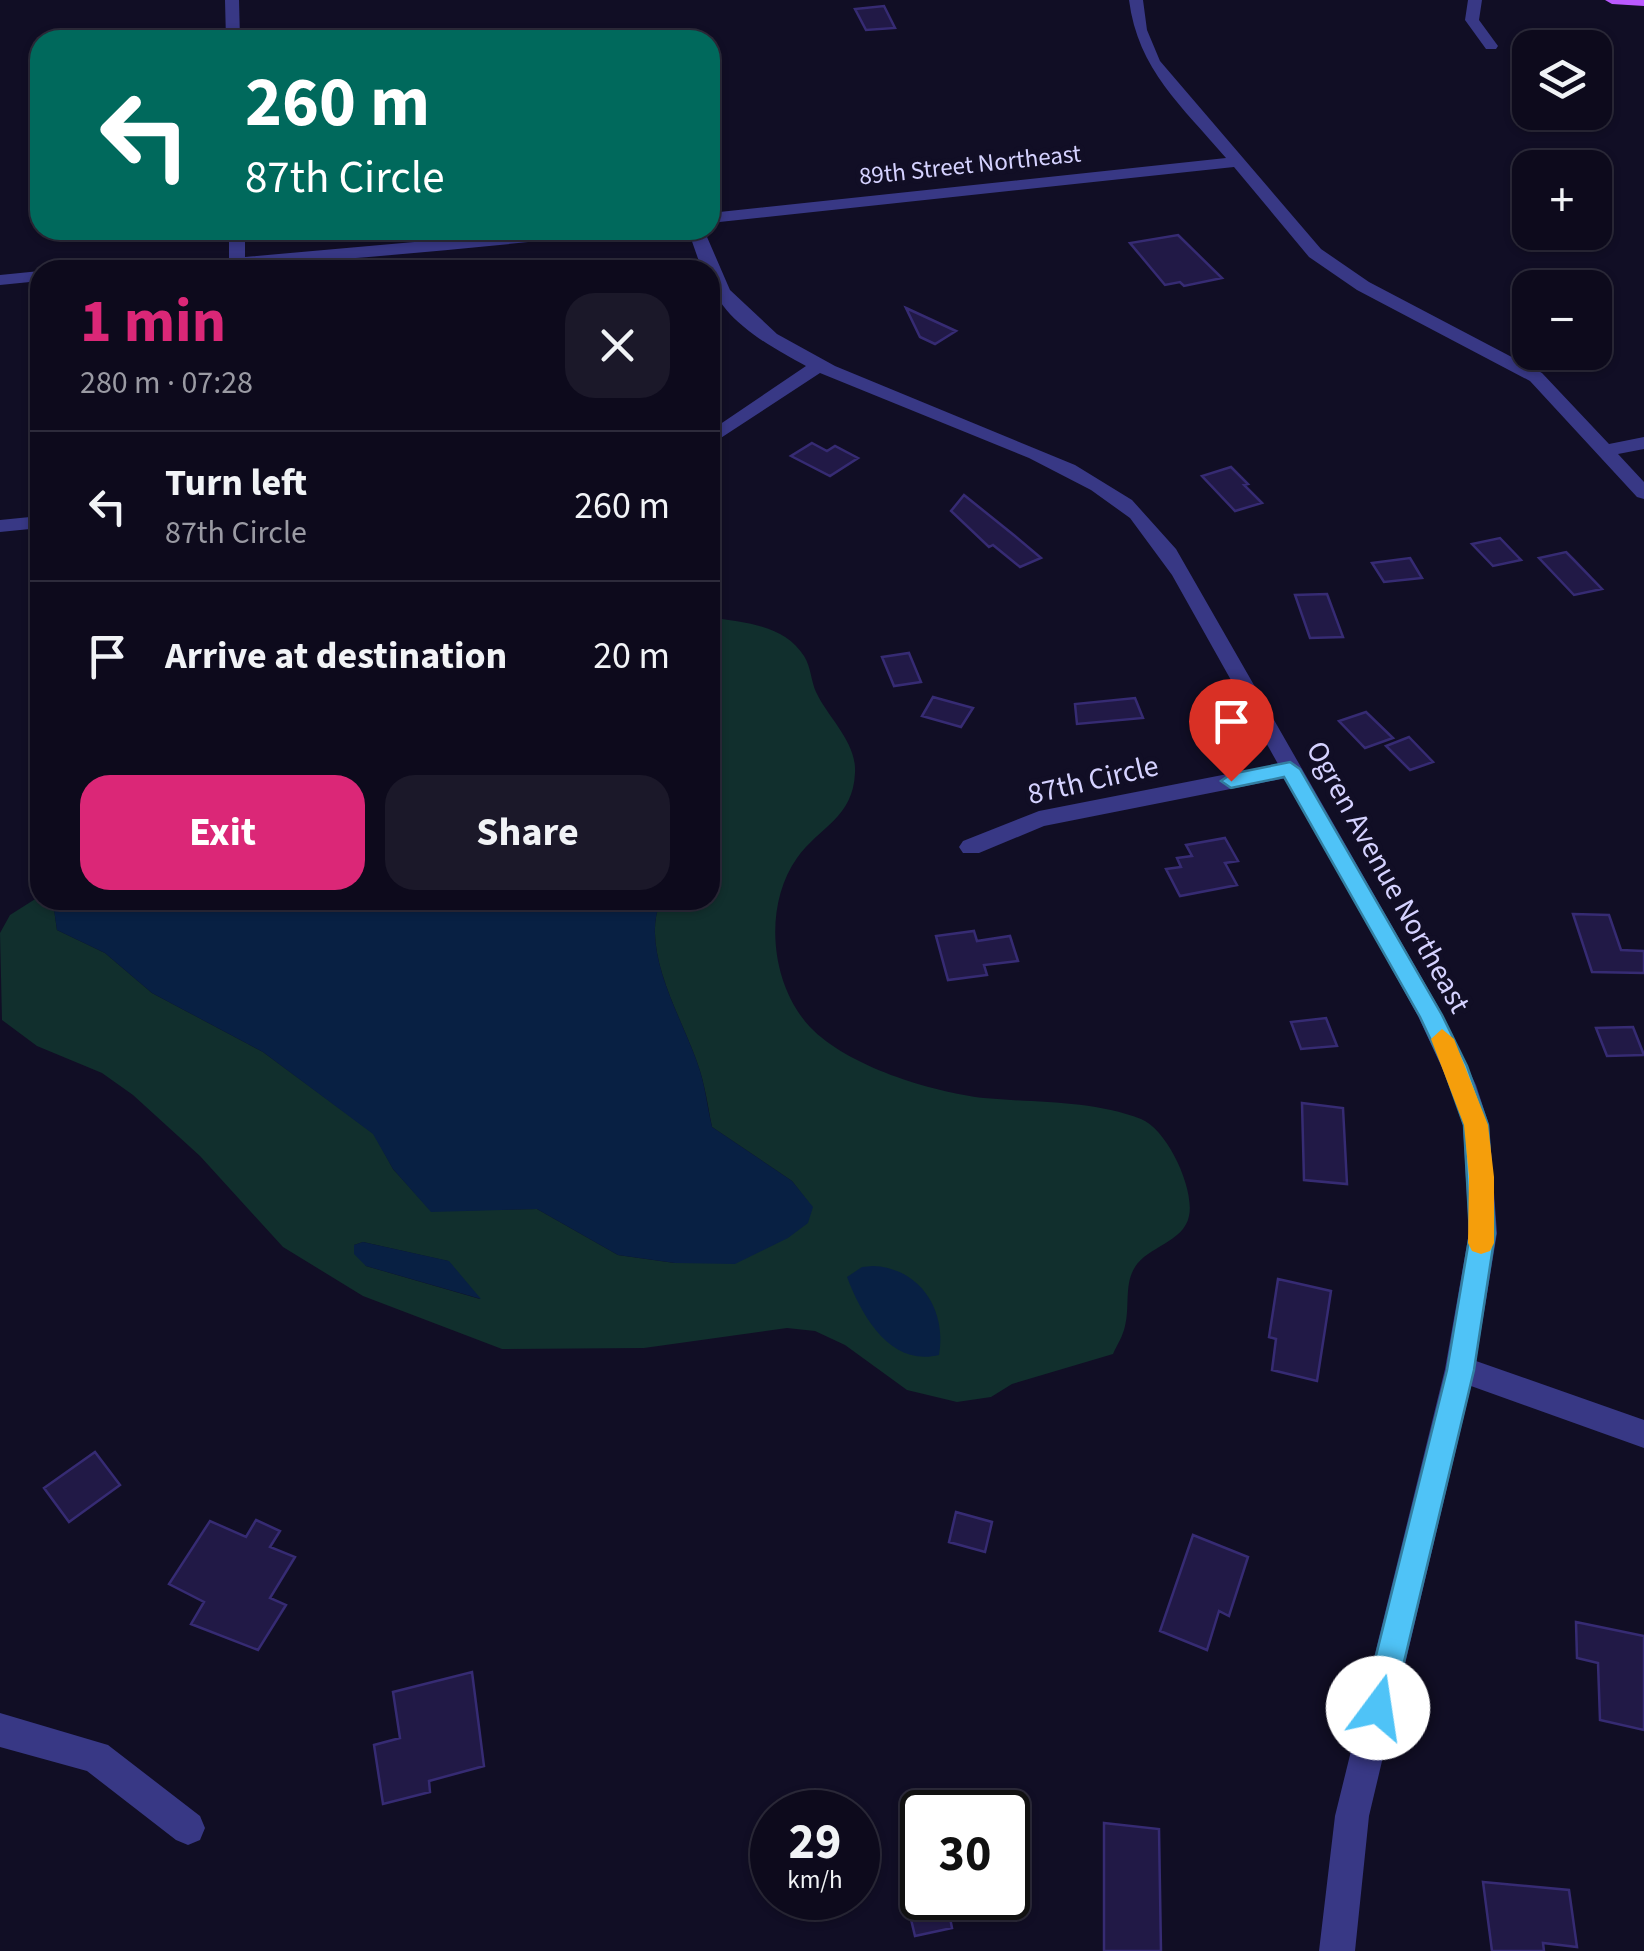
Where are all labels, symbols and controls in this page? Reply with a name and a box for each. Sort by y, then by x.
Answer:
map controls [1512,30,1612,370]
button: layers [1512,30,1612,130]
text: 260 m [245,53,430,153]
icon: left [80,70,210,200]
street label: 89th Street Northeast [857,135,1083,195]
text: 87th Circle [245,146,445,210]
button: + [1512,150,1612,250]
button: − [1512,270,1612,370]
text: 1 min [80,280,226,365]
button: close [565,293,670,398]
text: 280 m · 07:28 [80,360,253,406]
text: Turn left [165,456,307,510]
icon: left [80,479,135,534]
text: 260 m [574,479,670,533]
text: 87th Circle [165,510,307,556]
icon: arrive [80,629,135,684]
text: Arrive at destination [165,629,507,683]
text: 20 m [593,629,670,683]
pin [1189,679,1274,782]
icon: arrive [1204,694,1259,749]
street label: Ogren Avenue Northeast [1295,733,1481,1021]
street label: 87th Circle [1023,744,1163,816]
button: Exit [80,775,365,890]
button: Share [385,775,670,890]
position arrow [1326,1656,1430,1760]
speed limit sign: 30 [900,1790,1030,1920]
text: 29 [789,1807,841,1878]
text: km/h [787,1862,843,1898]

